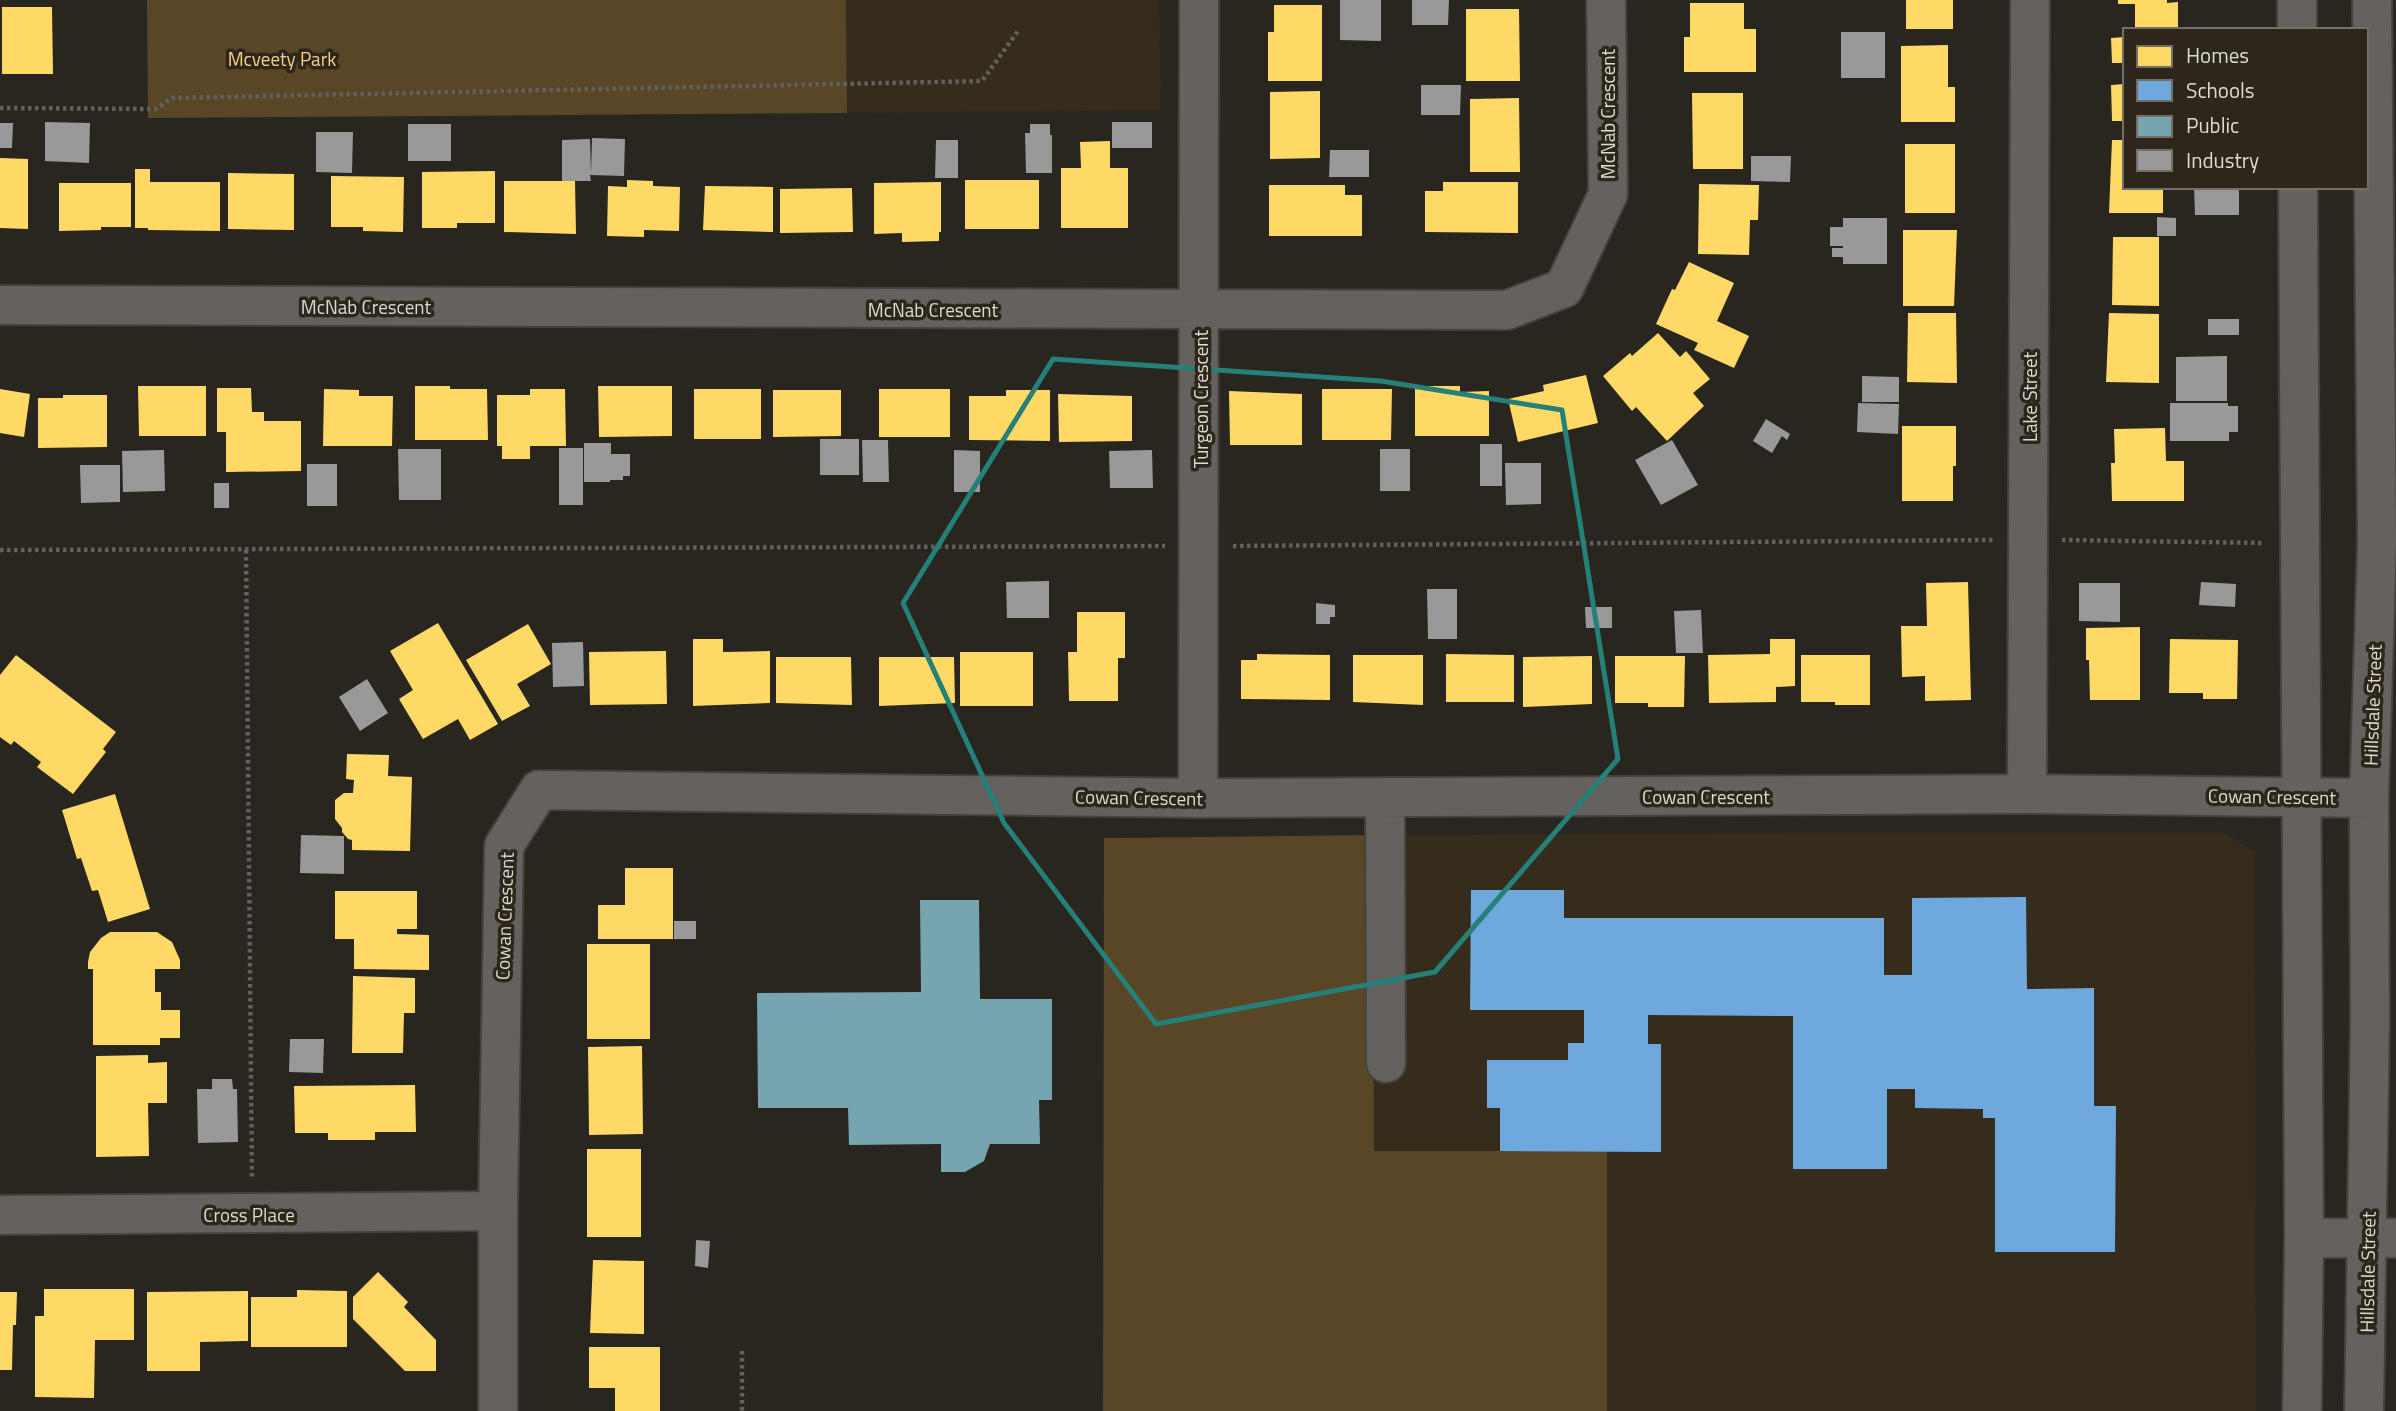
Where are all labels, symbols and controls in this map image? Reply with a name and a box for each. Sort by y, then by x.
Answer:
legend [2123,28,2368,189]
text: Homes [2186,39,2249,71]
park label: Mcveety Park [228,44,336,73]
street label: McNab Crescent [1593,49,1622,179]
text: Schools [2186,74,2255,106]
text: Public [2186,109,2239,141]
text: Industry [2186,144,2259,176]
street label: McNab Crescent [301,292,431,321]
street label: McNab Crescent [868,295,998,324]
street label: Turgeon Crescent [1186,330,1215,468]
street label: Lake Street [2015,352,2044,442]
street label: Hillsdale Street [2355,644,2389,766]
street label: Cowan Crescent [2208,780,2337,812]
street label: Cowan Crescent [1075,781,1204,813]
street label: Cowan Crescent [1642,782,1770,811]
street label: Cowan Crescent [487,851,521,980]
street label: Cross Place [203,1200,295,1229]
street label: Hillsdale Street [2351,1211,2383,1333]

